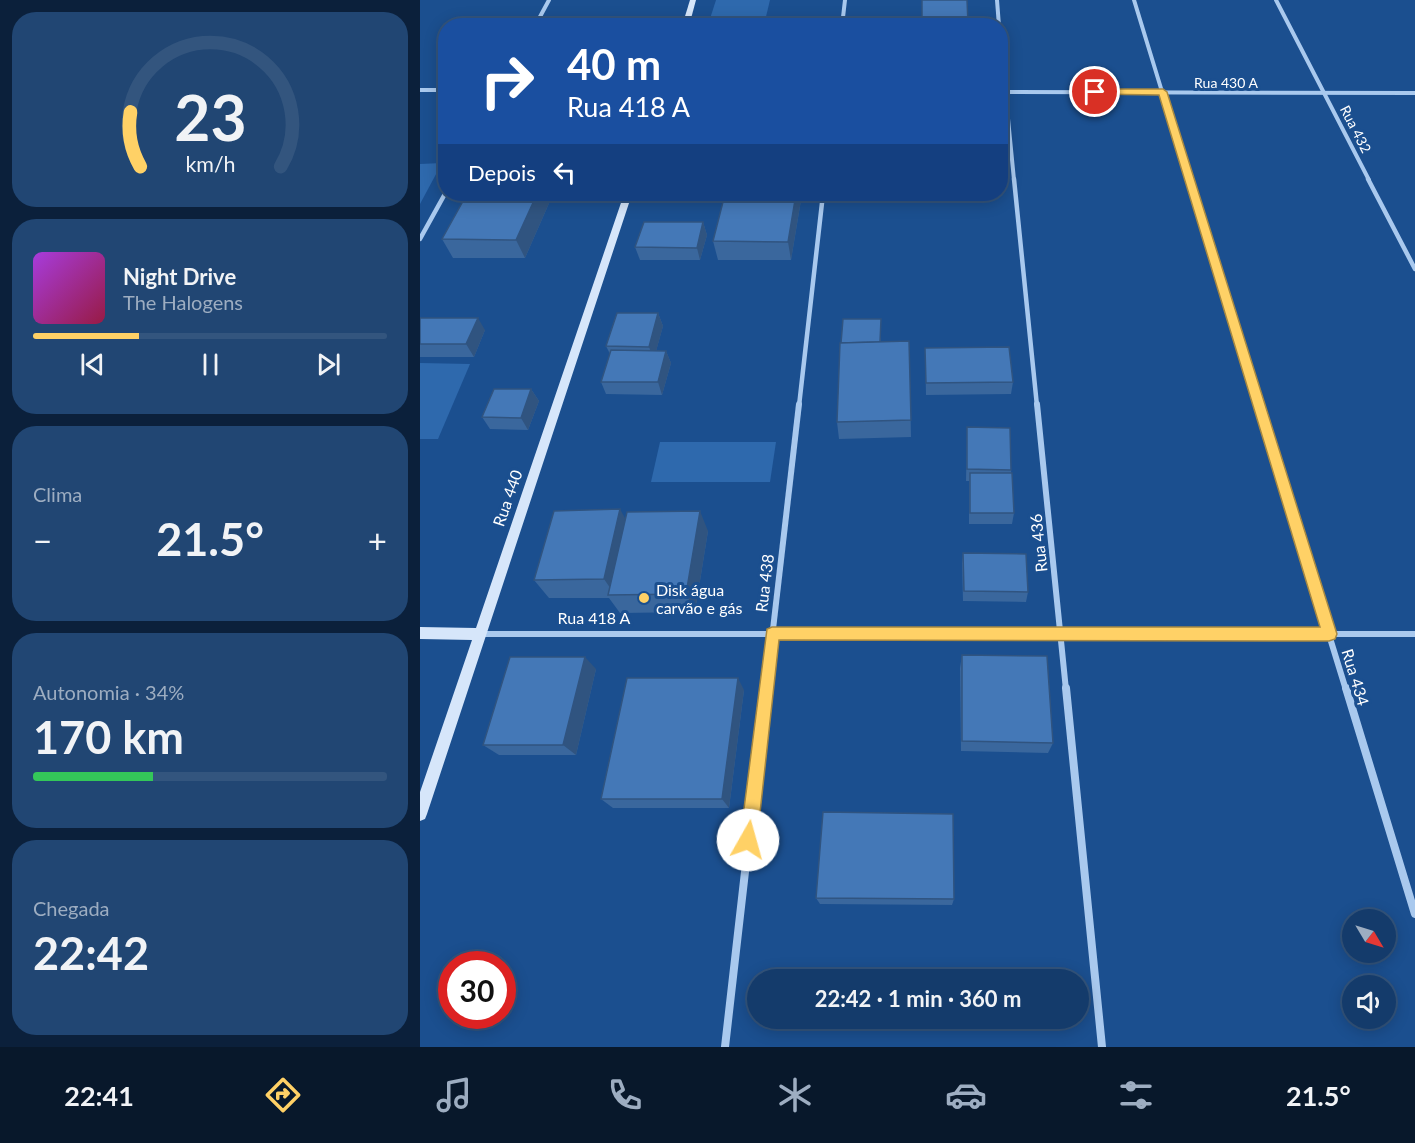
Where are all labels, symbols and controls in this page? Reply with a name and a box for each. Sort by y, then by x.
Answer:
text: 40 m [567,39,661,89]
icon: right [468,42,546,120]
pin [1069,66,1120,117]
street label: Rua 430 A [1194,74,1258,91]
icon: arrive [1078,75,1111,108]
text: 23 [174,79,246,154]
text: Rua 418 A [567,90,690,123]
street label: Rua 432 [1337,102,1375,156]
text: km/h [185,151,235,177]
icon: left [548,156,581,189]
text: Depois [468,159,536,186]
text: Night Drive [123,263,236,290]
text: The Halogens [123,290,243,314]
icon: previous [76,348,109,381]
icon: pause [194,348,227,381]
icon: next [312,348,345,381]
street label: Rua 440 [488,467,526,529]
text: Clima [33,482,82,506]
text: 21.5° [156,512,264,566]
street label: Rua 436 [1025,513,1051,573]
text: − [33,520,52,560]
text: + [368,520,387,560]
street label: Rua 438 [751,553,777,613]
place label: Disk água carvão e gás [656,580,742,617]
marker: Disk água carvão e gás [637,591,651,605]
street label: Rua 418 A [558,608,631,627]
street label: Rua 434 [1338,646,1374,708]
text: Autonomia · 34% [33,680,184,704]
text: 170 km [33,710,184,764]
position arrow [716,808,780,872]
text: Chegada [33,896,110,920]
north arrow [1342,909,1396,963]
map controls [1342,909,1396,1029]
text: 22:42 [33,926,149,980]
speed limit sign: 30 [438,951,516,1029]
button: sound [1342,975,1396,1029]
text: 22:42 · 1 min · 360 m [815,985,1021,1012]
icon: directions [262,1074,304,1116]
icon: music [433,1074,475,1116]
icon: phone [604,1074,646,1116]
icon: climate [774,1074,816,1116]
icon: car [945,1074,987,1116]
icon: filters [1115,1074,1157,1116]
text: 22:41 [64,1079,134,1112]
text: 21.5° [1286,1079,1351,1112]

